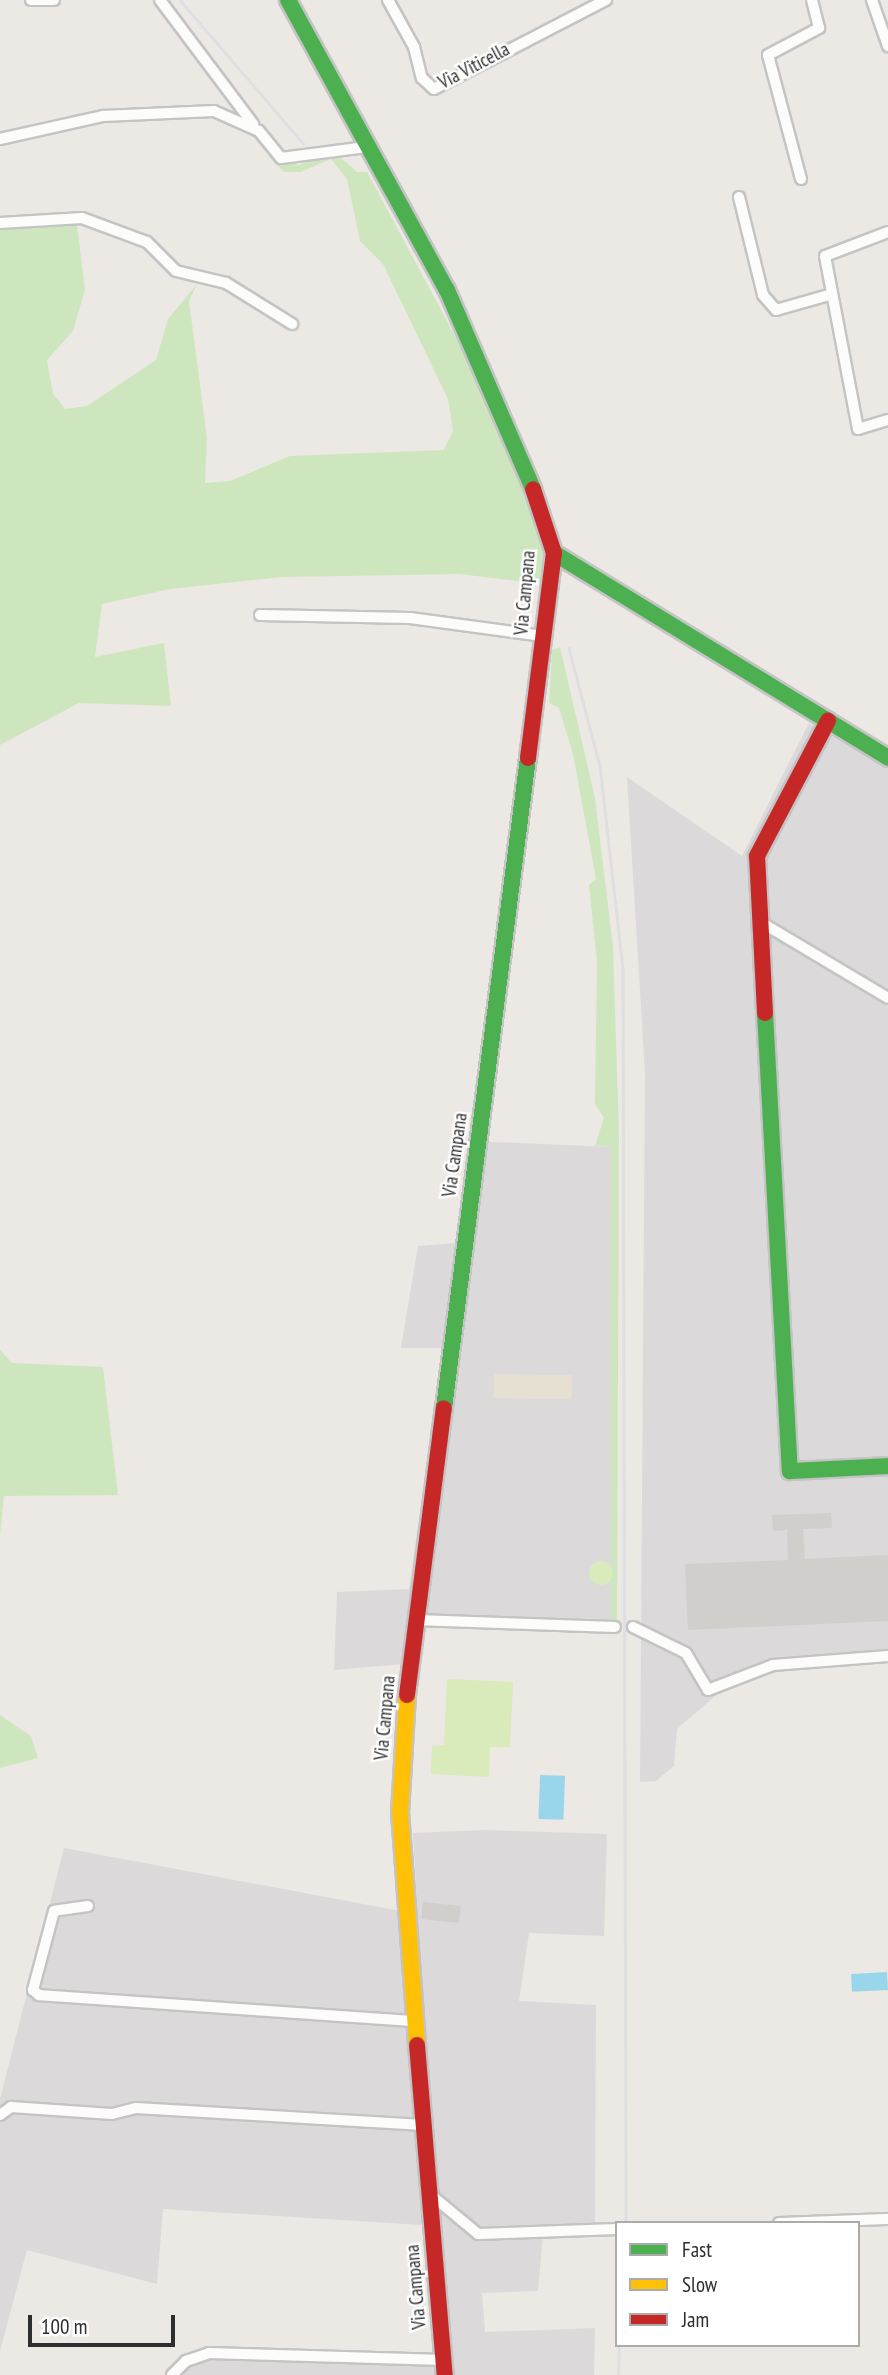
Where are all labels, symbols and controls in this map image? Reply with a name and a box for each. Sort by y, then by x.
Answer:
street label: Via Viticella [434,38,514,94]
street label: Via Campana [510,550,540,636]
street label: Via Campana [438,1111,472,1199]
street label: Via Campana [370,1675,400,1761]
legend [615,2221,860,2347]
text: Fast [682,2236,712,2263]
street label: Via Campana [401,2244,431,2330]
text: Slow [682,2271,717,2298]
scale bar [32,2302,178,2346]
text: Jam [682,2306,709,2333]
text: 100 m [41,2313,87,2340]

